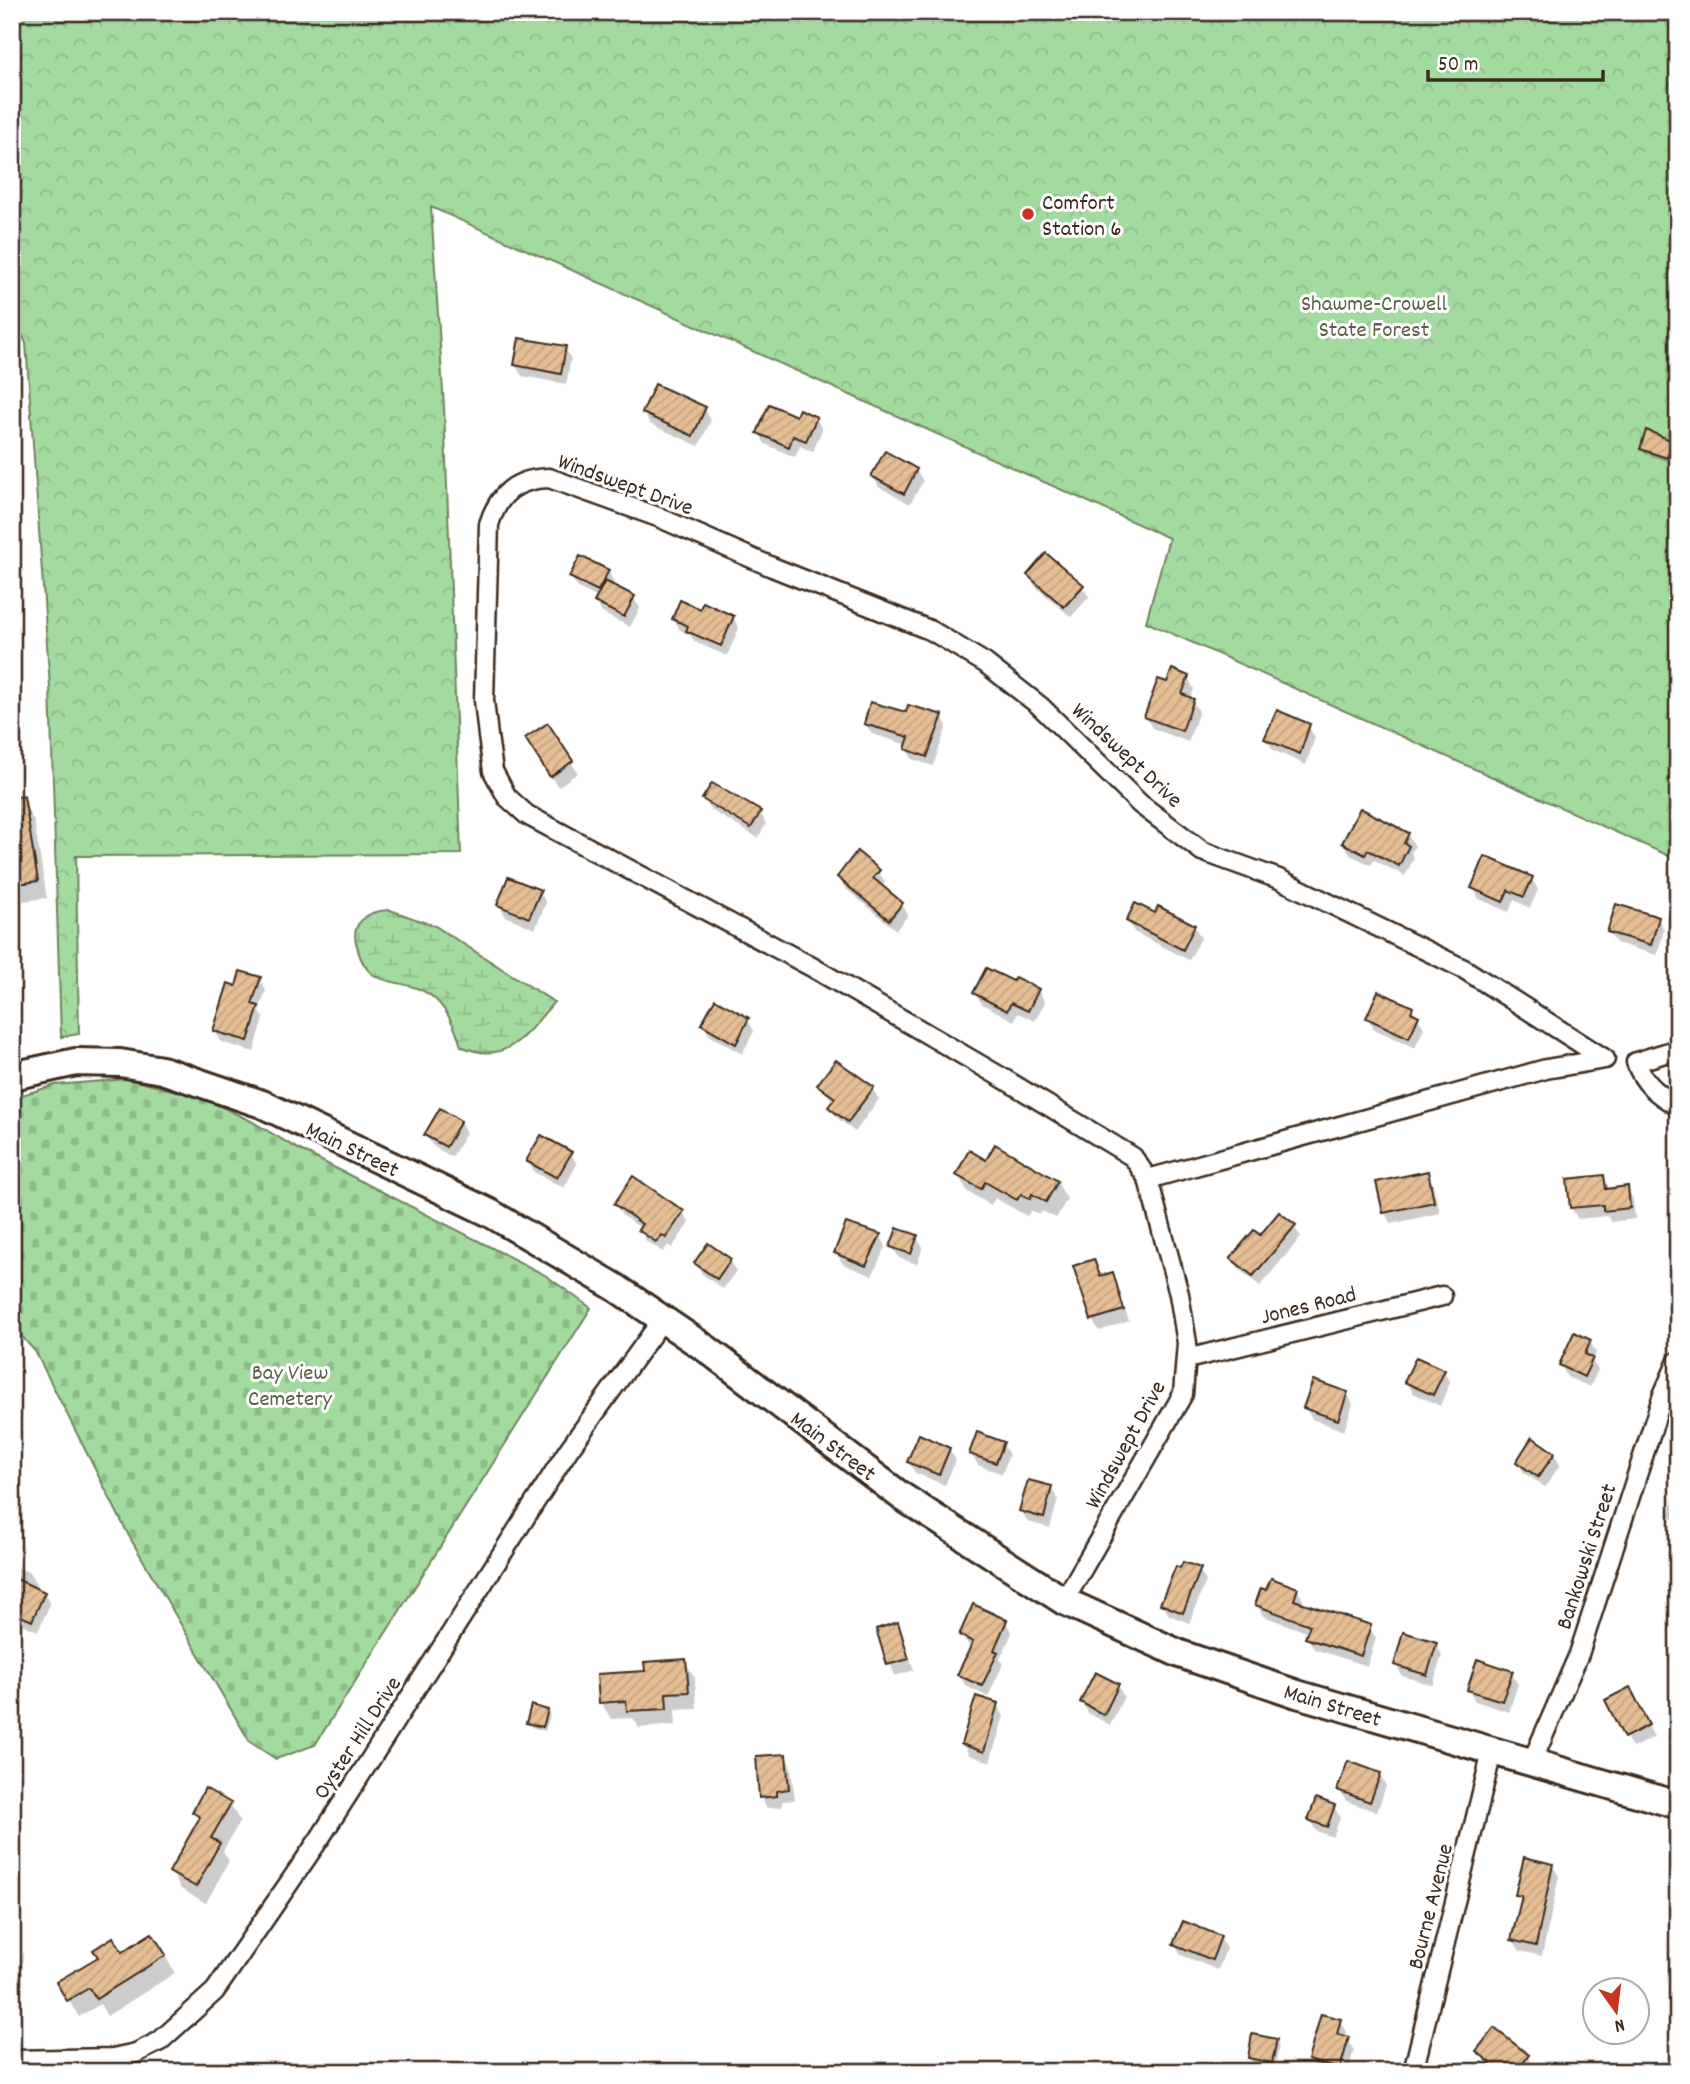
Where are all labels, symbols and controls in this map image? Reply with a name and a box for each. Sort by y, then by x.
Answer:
scale bar [1428,38,1602,82]
text: 50 m [1438,51,1478,81]
place label: Comfort Station 6 [1042,188,1122,247]
marker: Comfort Station 6 [1020,206,1036,222]
park label: Shawme-Crowell State Forest [1301,289,1448,348]
street label: Windswept Drive [552,446,697,526]
street label: Windswept Drive [1062,696,1189,817]
street label: Main Street [299,1114,404,1188]
street label: Jones Road [1258,1280,1360,1335]
park label: Bay View Cemetery [248,1358,333,1417]
street label: Windswept Drive [1078,1376,1176,1516]
street label: Main Street [782,1404,882,1491]
street label: Bankowski Street [1549,1480,1627,1634]
street label: Oyster Hill Drive [307,1671,411,1807]
street label: Main Street [1279,1677,1385,1738]
street label: Bourne Avenue [1401,1840,1464,1973]
north arrow [1582,1976,1652,2046]
text: N [1611,2010,1627,2038]

